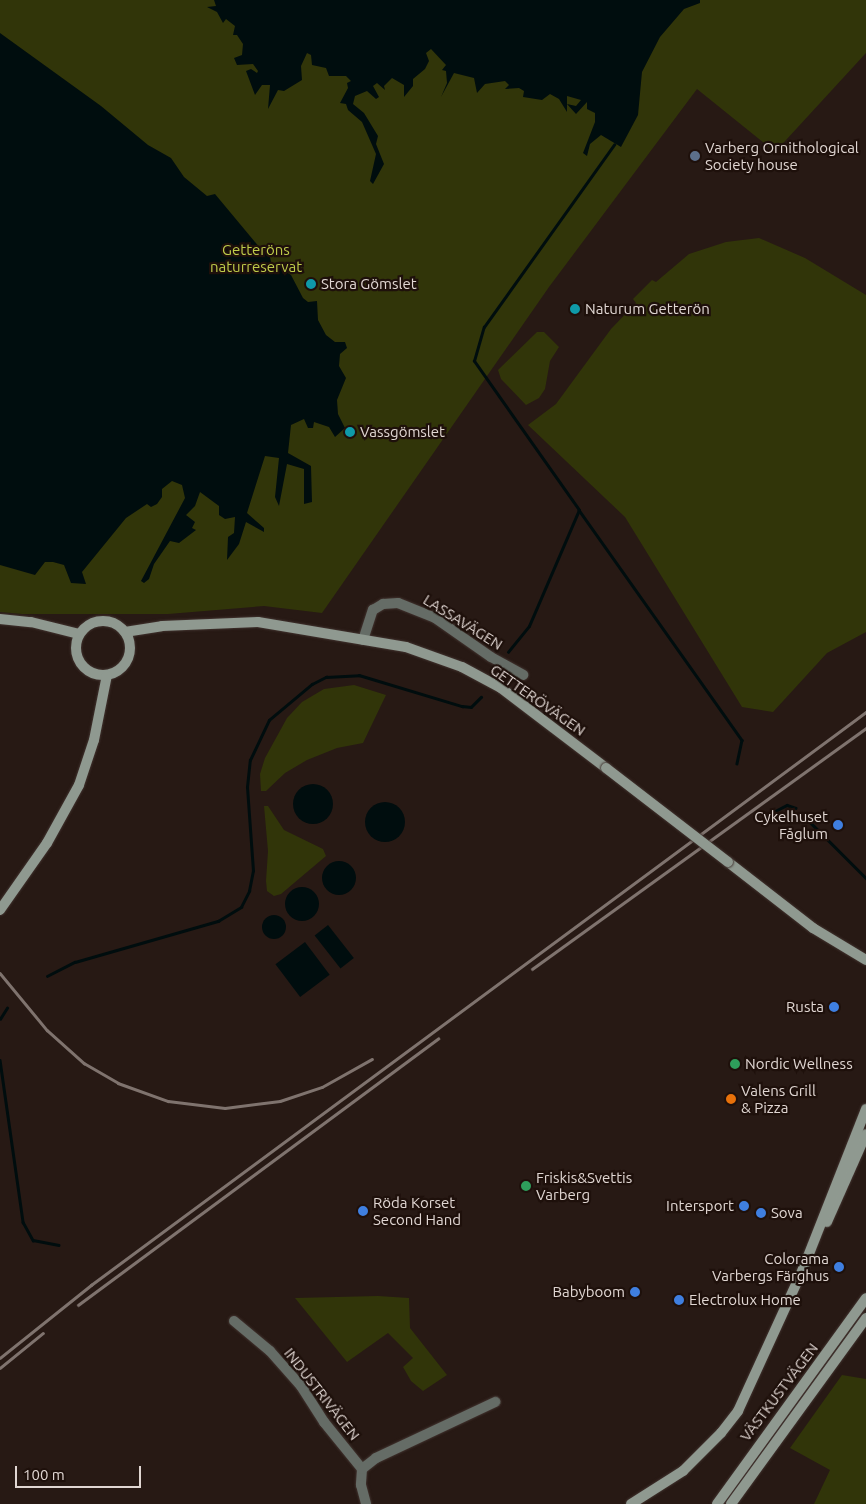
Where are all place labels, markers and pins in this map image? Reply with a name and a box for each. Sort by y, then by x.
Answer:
place label: Varberg Ornithological Society house [705,138,859,173]
marker: Varberg Ornithological Society house [689,150,701,162]
place label: Stora Gömslet [321,275,417,293]
marker: Stora Gömslet [305,278,317,290]
place label: Naturum Getterön [585,300,710,318]
marker: Naturum Getterön [569,303,581,315]
place label: Vassgömslet [360,423,445,441]
marker: Vassgömslet [344,426,356,438]
place label: Cykelhuset Fåglum [754,807,828,842]
marker: Cykelhuset Fåglum [832,819,844,831]
place label: Rusta [786,998,824,1016]
marker: Rusta [828,1001,840,1013]
place label: Nordic Wellness [745,1055,853,1073]
marker: Nordic Wellness [729,1058,741,1070]
place label: Valens Grill & Pizza [741,1081,816,1116]
marker: Valens Grill & Pizza [725,1093,737,1105]
place label: Friskis&Svettis Varberg [536,1168,632,1203]
marker: Friskis&Svettis Varberg [520,1180,532,1192]
place label: Röda Korset Second Hand [373,1193,461,1228]
place label: Intersport [666,1197,734,1215]
marker: Intersport [738,1200,750,1212]
place label: Sova [771,1204,803,1222]
marker: Röda Korset Second Hand [357,1205,369,1217]
marker: Sova [755,1207,767,1219]
place label: Colorama Varbergs Färghus [712,1249,829,1284]
marker: Colorama Varbergs Färghus [833,1261,845,1273]
place label: Babyboom [553,1283,625,1301]
marker: Babyboom [629,1286,641,1298]
place label: Electrolux Home [689,1291,801,1309]
marker: Electrolux Home [673,1294,685,1306]

